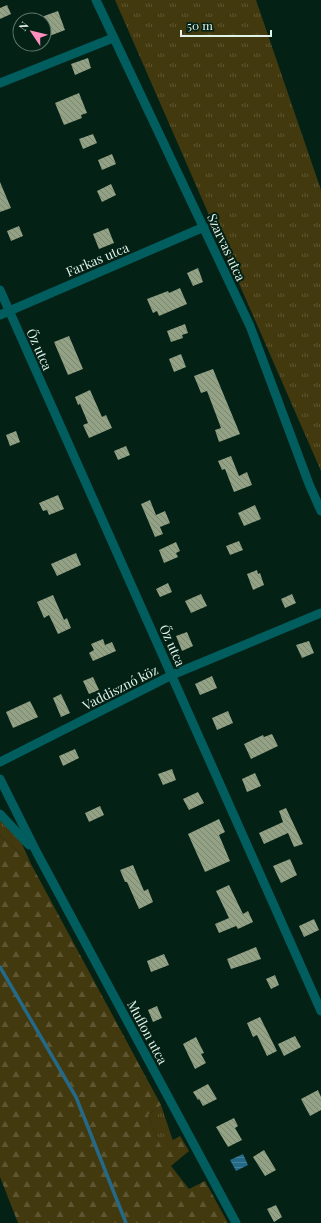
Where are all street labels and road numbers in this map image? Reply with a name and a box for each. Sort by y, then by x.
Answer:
street label: Szarvas utca [204,211,250,284]
street label: Farkas utca [63,238,132,280]
street label: Őz utca [23,325,57,373]
street label: Őz utca [156,621,190,669]
street label: Vaddisznó köz [78,661,161,714]
street label: Muflon utca [124,997,172,1067]

